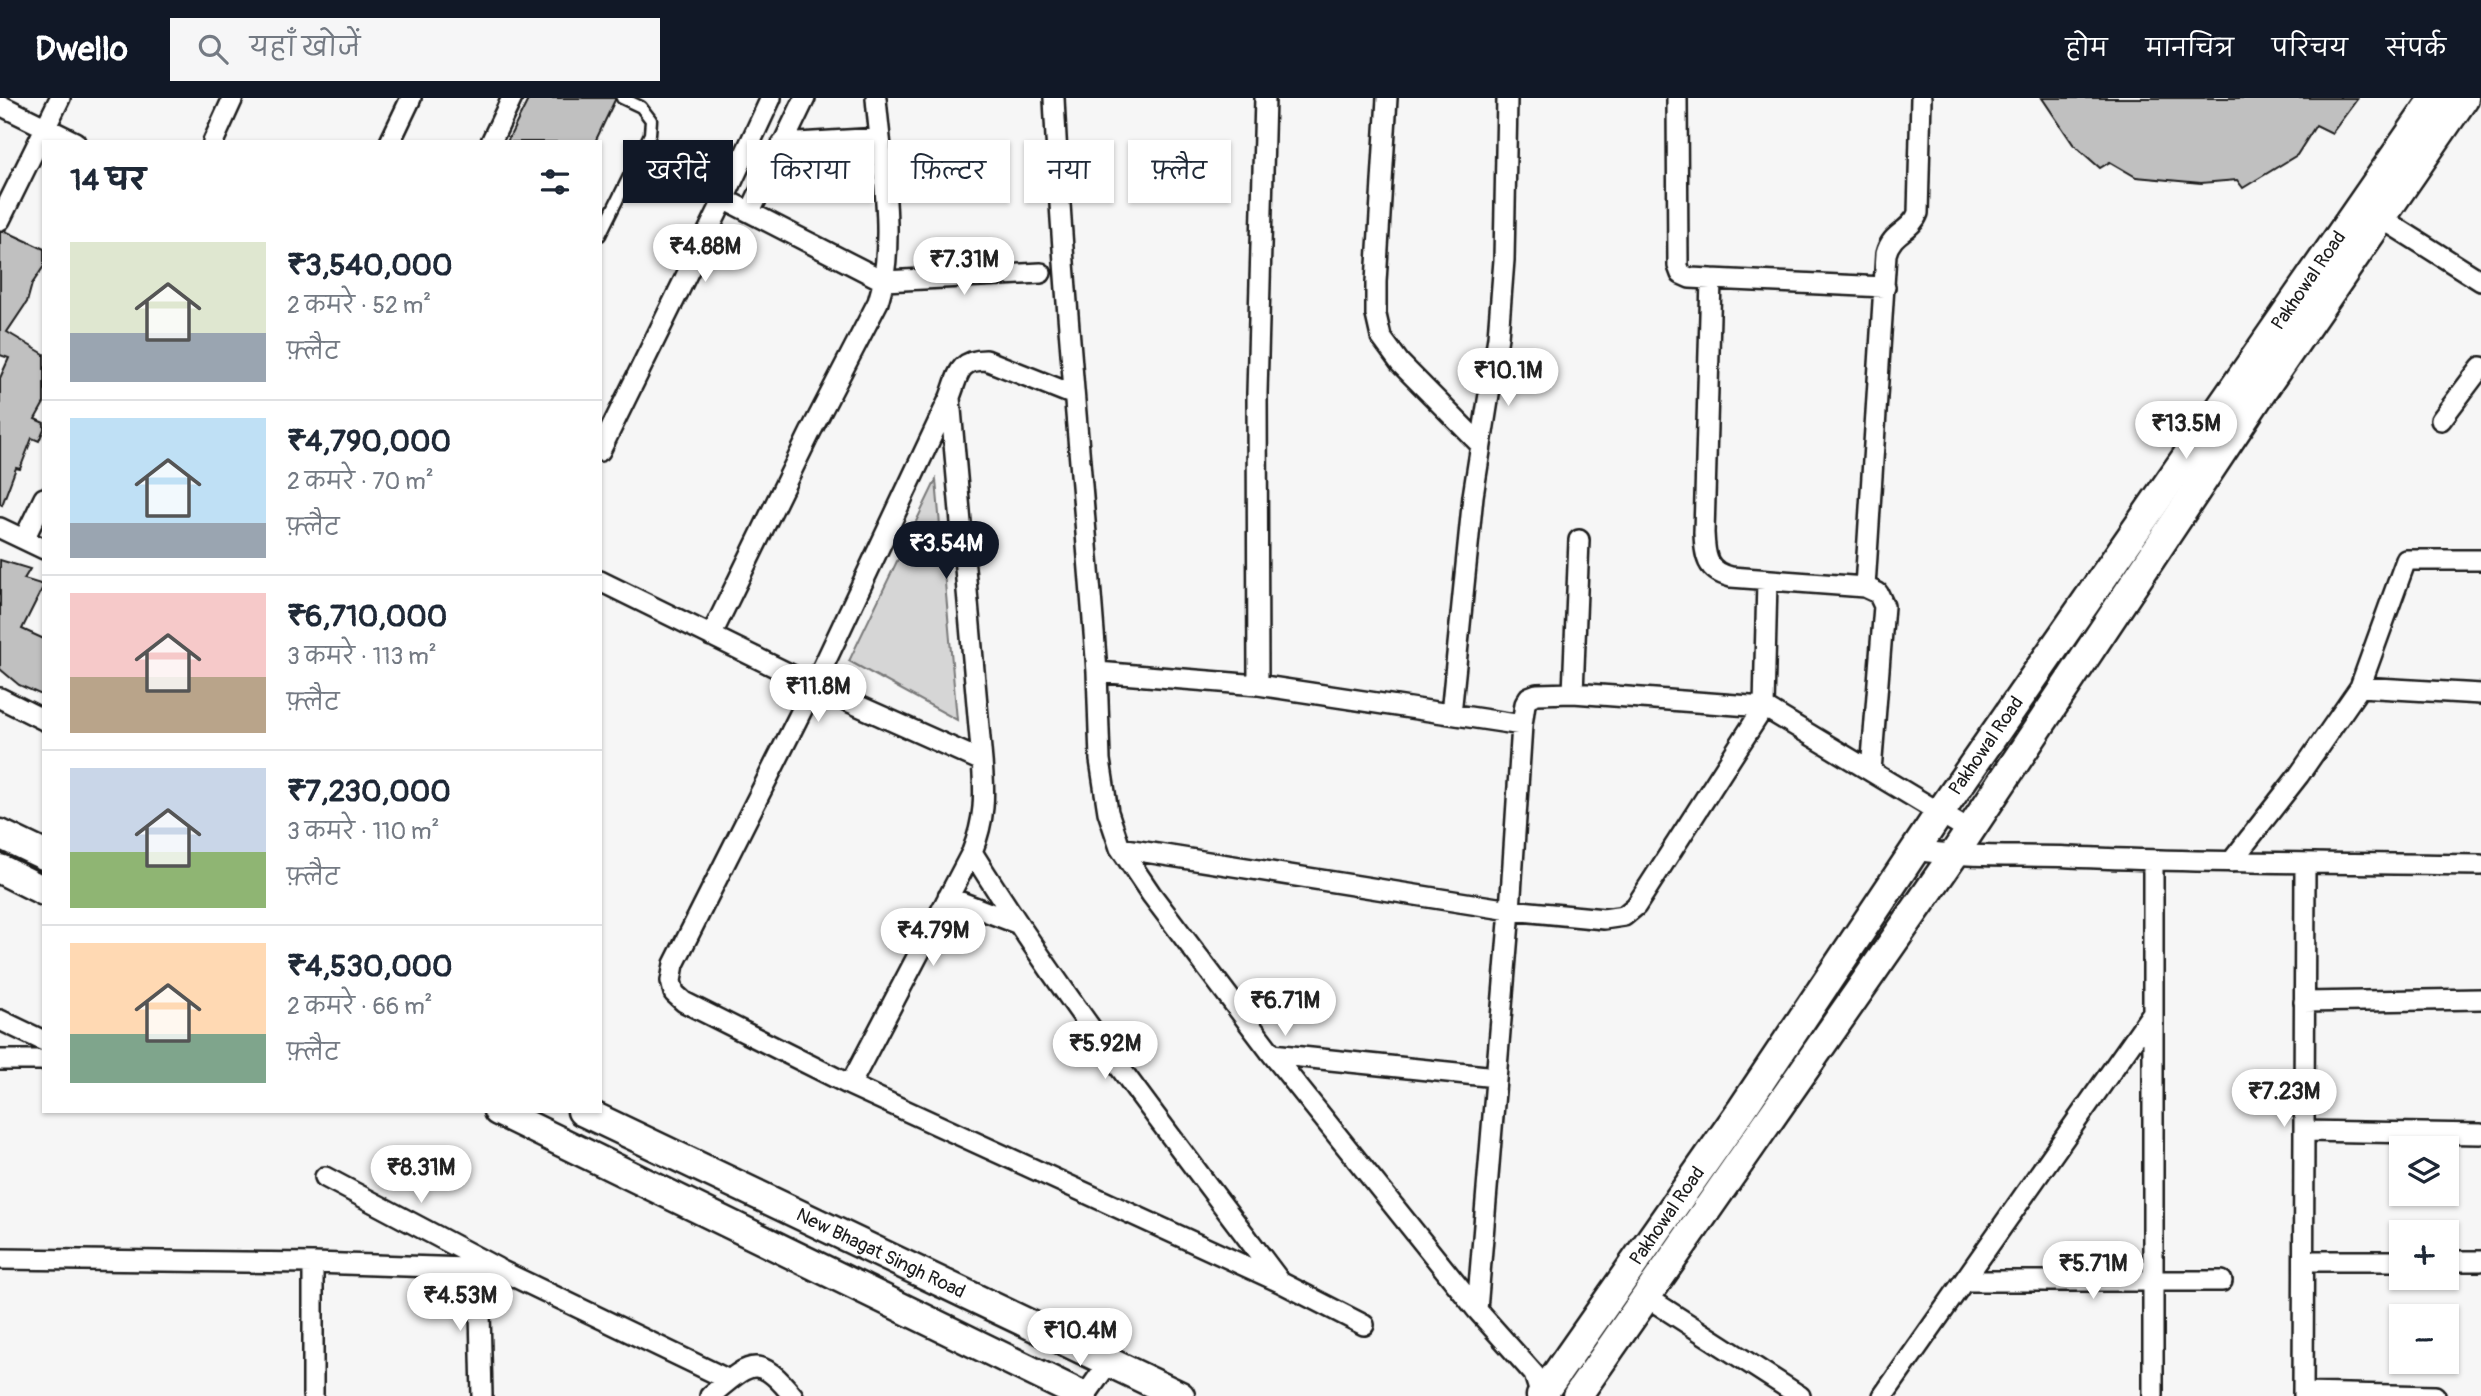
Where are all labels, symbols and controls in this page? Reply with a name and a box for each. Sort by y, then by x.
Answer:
search box [170,18,660,81]
text: Dwello [35,29,128,70]
icon: search [194,30,232,68]
text: यहाँ खोजें [250,32,360,64]
text: होम [2065,34,2108,63]
text: मानचित्र [2146,34,2234,63]
text: परिचय [2272,34,2348,63]
text: संपर्क [2386,34,2446,63]
chip: खरीदें [623,140,733,203]
chip: किराया [747,140,874,203]
chip: फ़िल्टर [888,140,1010,203]
chip: नया [1024,140,1114,203]
chip: फ़्लैट [1128,140,1231,203]
text: 14 घर [70,162,146,199]
icon: filters [536,163,574,201]
pin: ₹4.88M [648,225,762,284]
street label: Pakhowal Road [2266,226,2351,335]
text: ₹4.88M [669,232,741,261]
pin: ₹7.31M [907,238,1021,297]
text: ₹7.31M [929,245,999,274]
text: ₹3,540,000 [287,247,453,284]
icon: home [126,270,210,354]
text: 2 कमरे · 52 m² [287,291,431,320]
text: फ़्लैट [287,337,339,366]
pin: ₹10.1M [1451,348,1565,408]
text: ₹10.1M [1473,356,1543,385]
pin: ₹13.5M [2129,402,2243,461]
text: ₹13.5M [2151,409,2221,438]
text: ₹4,790,000 [287,423,451,460]
icon: home [126,446,210,530]
text: 2 कमरे · 70 m² [287,467,434,496]
text: फ़्लैट [287,513,339,542]
pin: ₹3.54M [889,522,1003,581]
text: ₹3.54M [909,529,983,558]
text: ₹6,710,000 [287,598,447,635]
icon: home [126,621,210,705]
text: 3 कमरे · 113 m² [287,642,437,671]
pin: ₹11.8M [761,664,875,724]
text: ₹11.8M [786,672,850,701]
text: फ़्लैट [287,688,339,717]
street label: Pakhowal Road [1944,692,2029,800]
text: ₹7,230,000 [287,773,451,810]
icon: home [126,796,210,880]
text: 3 कमरे · 110 m² [287,817,439,846]
text: फ़्लैट [287,863,339,892]
pin: ₹4.79M [876,908,990,968]
text: ₹4.79M [897,916,969,945]
text: ₹4,530,000 [287,948,453,985]
icon: home [126,971,210,1055]
pin: ₹6.71M [1228,978,1342,1038]
text: ₹6.71M [1250,986,1320,1015]
text: 2 कमरे · 66 m² [287,992,432,1021]
pin: ₹5.92M [1048,1021,1162,1081]
text: ₹5.92M [1069,1029,1141,1058]
text: फ़्लैट [287,1038,339,1067]
pin: ₹7.23M [2227,1070,2341,1129]
text: ₹7.23M [2248,1077,2320,1106]
map controls [2389,1136,2459,1374]
button: layers [2389,1136,2459,1206]
pin: ₹8.31M [364,1146,478,1205]
text: ₹8.31M [387,1153,455,1182]
street label: Pakhowal Road [1624,1162,1710,1270]
street label: New Bhagat Singh Road [792,1203,969,1304]
button: + [2389,1220,2459,1290]
pin: ₹5.71M [2036,1242,2150,1301]
text: ₹5.71M [2058,1249,2128,1278]
pin: ₹4.53M [403,1274,517,1333]
text: ₹4.53M [423,1281,497,1310]
button: − [2389,1304,2459,1374]
pin: ₹10.4M [1023,1308,1137,1368]
text: ₹10.4M [1043,1316,1117,1345]

